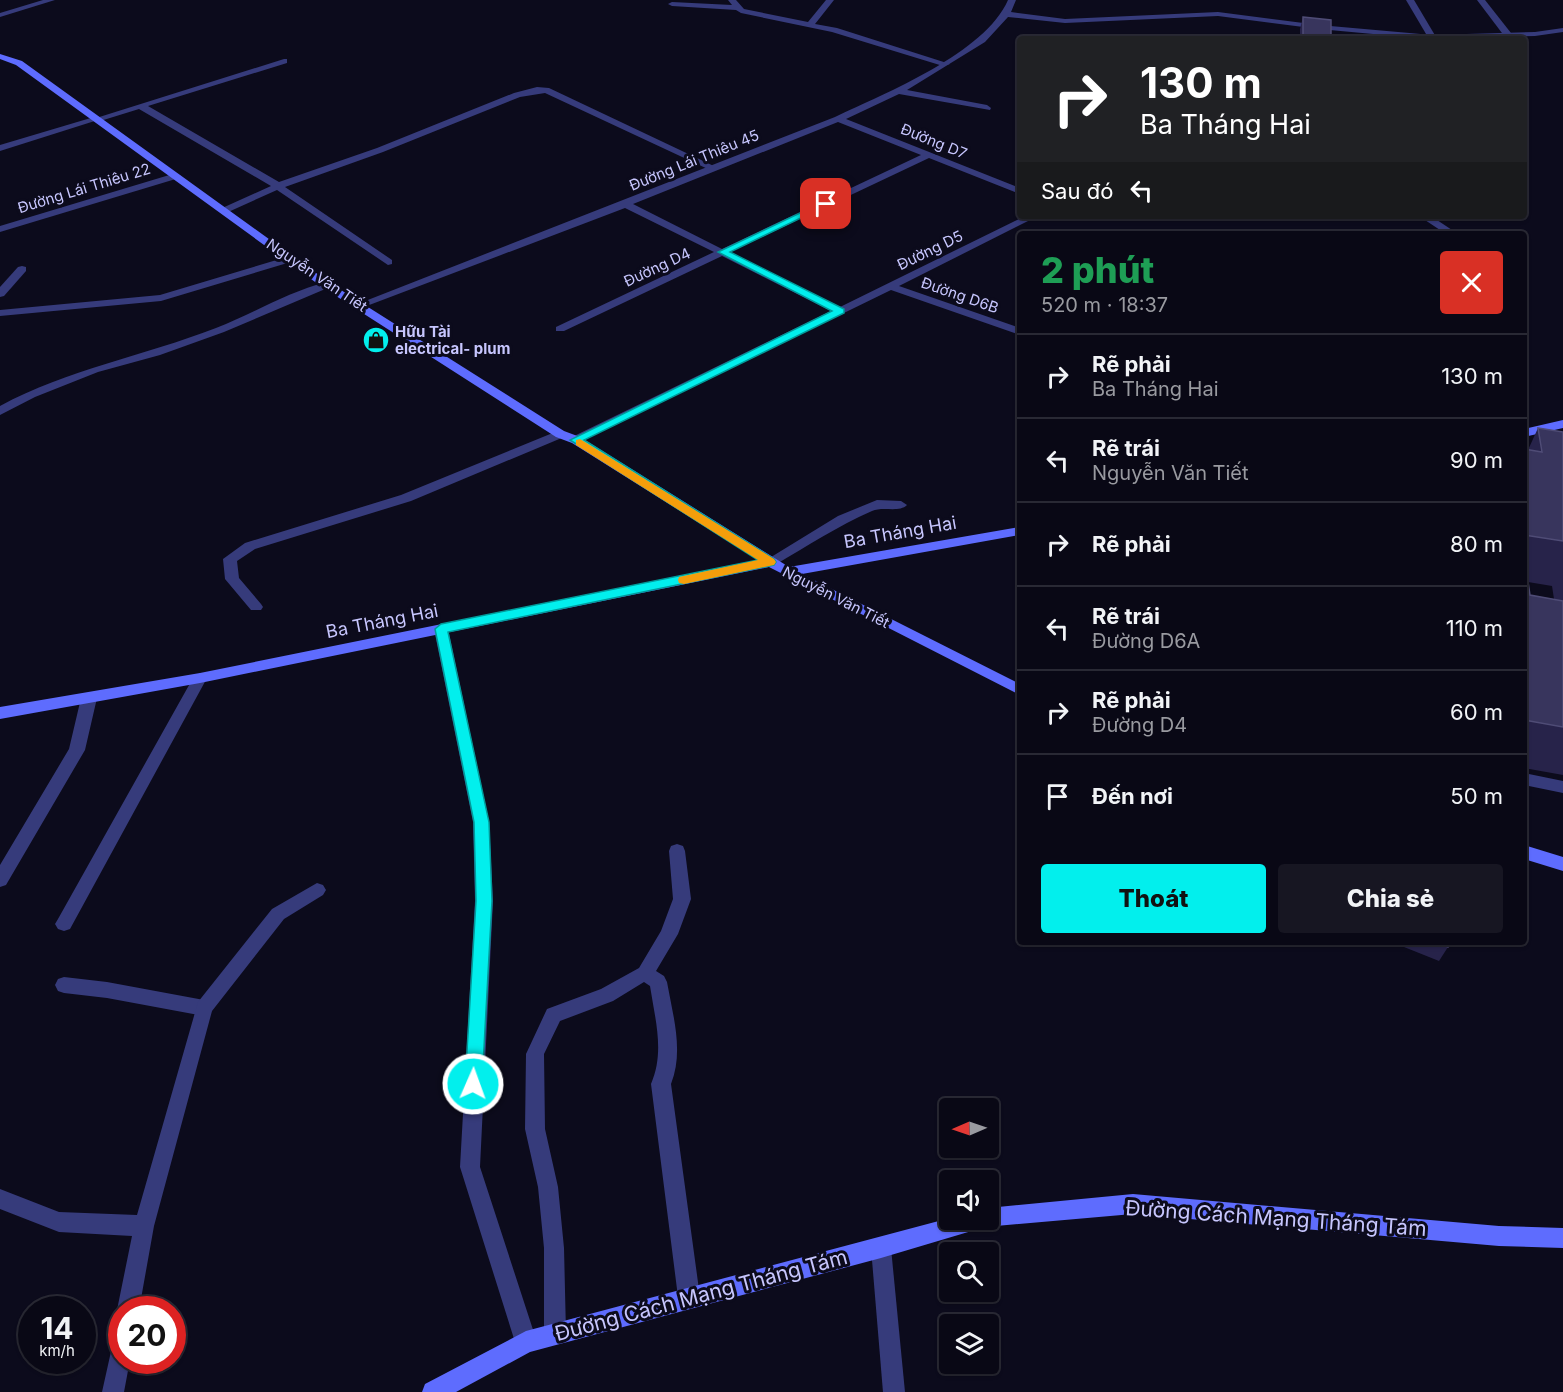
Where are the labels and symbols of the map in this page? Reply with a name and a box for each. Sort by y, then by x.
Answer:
street label: Đường D7 [898,119,970,163]
street label: Đường Lái Thiêu 45 [626,125,762,195]
street label: Đường Lái Thiêu 22 [15,159,153,217]
pin [800,178,851,229]
street label: Đường D5 [894,226,966,274]
street label: Nguyễn Văn Tiết [263,234,371,316]
street label: Đường D4 [621,243,693,291]
street label: Đường D6B [919,273,1001,317]
place label: Hữu Tài electrical- plum [395,322,510,358]
shop icon: Hữu Tài electrical- plum [361,325,391,355]
street label: Ba Tháng Hai [842,512,958,552]
street label: Nguyễn Văn Tiết [779,562,893,632]
street label: Ba Tháng Hai [324,600,440,642]
position arrow [441,1052,505,1116]
north arrow [939,1098,999,1158]
street label: Đường Cách Mạng Tháng Tám [1125,1195,1427,1241]
street label: Đường Cách Mạng Tháng Tám [552,1244,850,1346]
speed limit sign: 20 [108,1296,186,1374]

